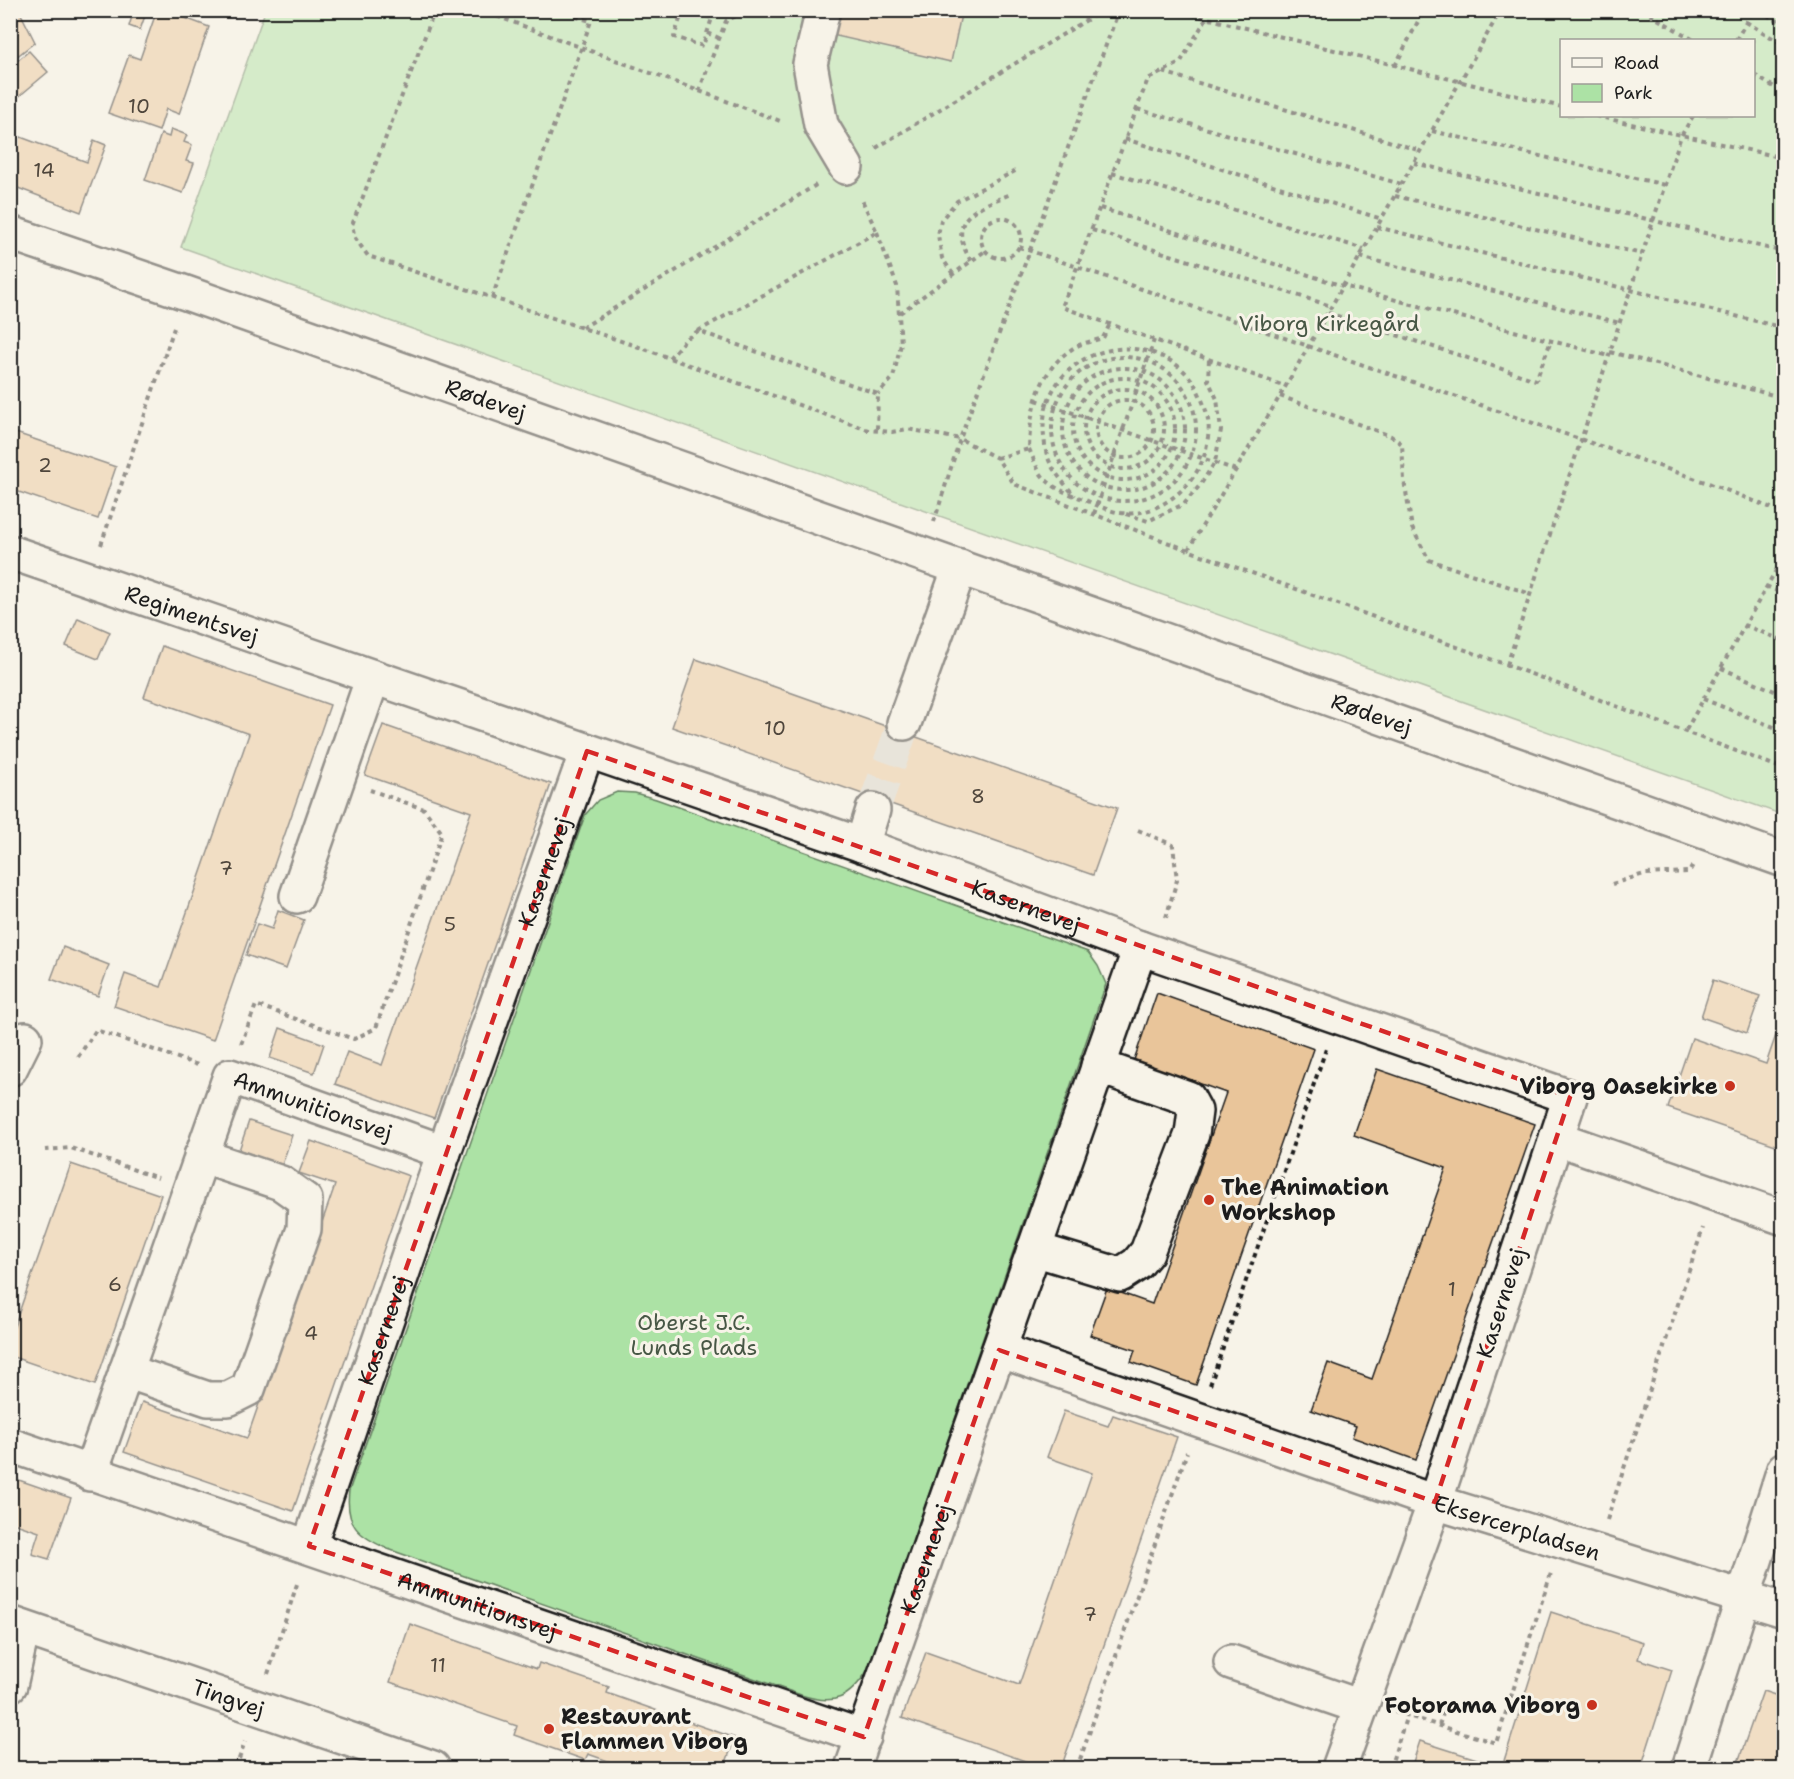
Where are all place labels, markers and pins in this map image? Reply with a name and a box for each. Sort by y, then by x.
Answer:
place label: Viborg Oasekirke [1520,1072,1718,1101]
marker: Viborg Oasekirke [1723,1079,1737,1093]
place label: The Animation Workshop [1221,1173,1389,1227]
marker: The Animation Workshop [1202,1193,1216,1207]
place label: Fotorama Viborg [1384,1691,1580,1720]
marker: Fotorama Viborg [1585,1698,1599,1712]
place label: Restaurant Flammen Viborg [561,1702,748,1756]
marker: Restaurant Flammen Viborg [542,1722,556,1736]

